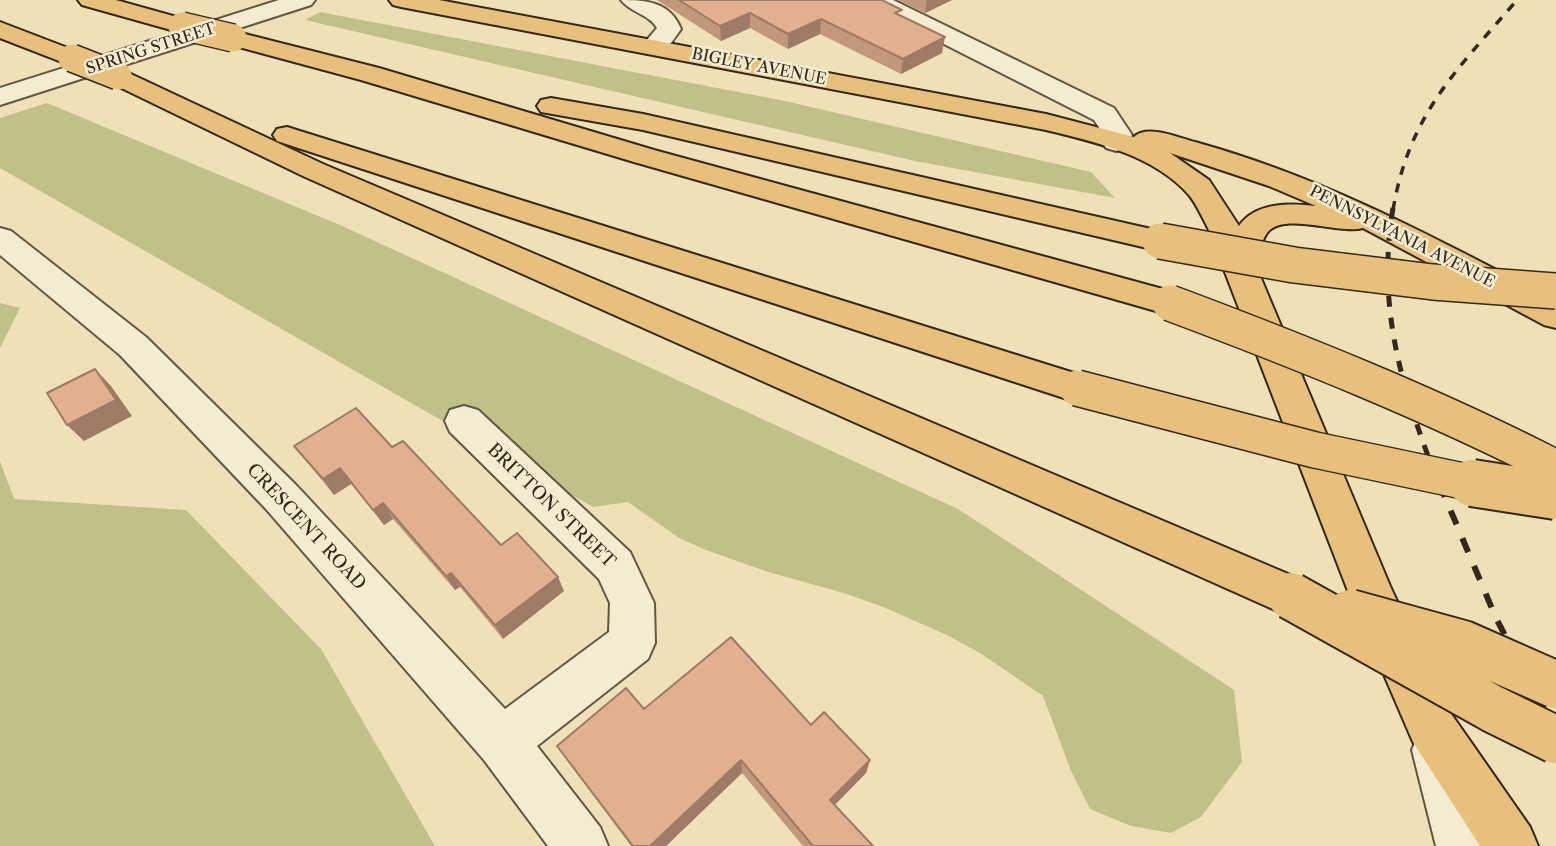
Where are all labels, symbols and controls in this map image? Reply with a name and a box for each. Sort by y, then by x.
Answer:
street label: SPRING STREET [84,19,218,79]
street label: BIGLEY AVENUE [690,45,828,89]
street label: PENNSYLVANIA AVENUE [1306,182,1498,292]
street label: BRITTON STREET [483,439,619,573]
street label: CRESCENT ROAD [242,459,370,595]

